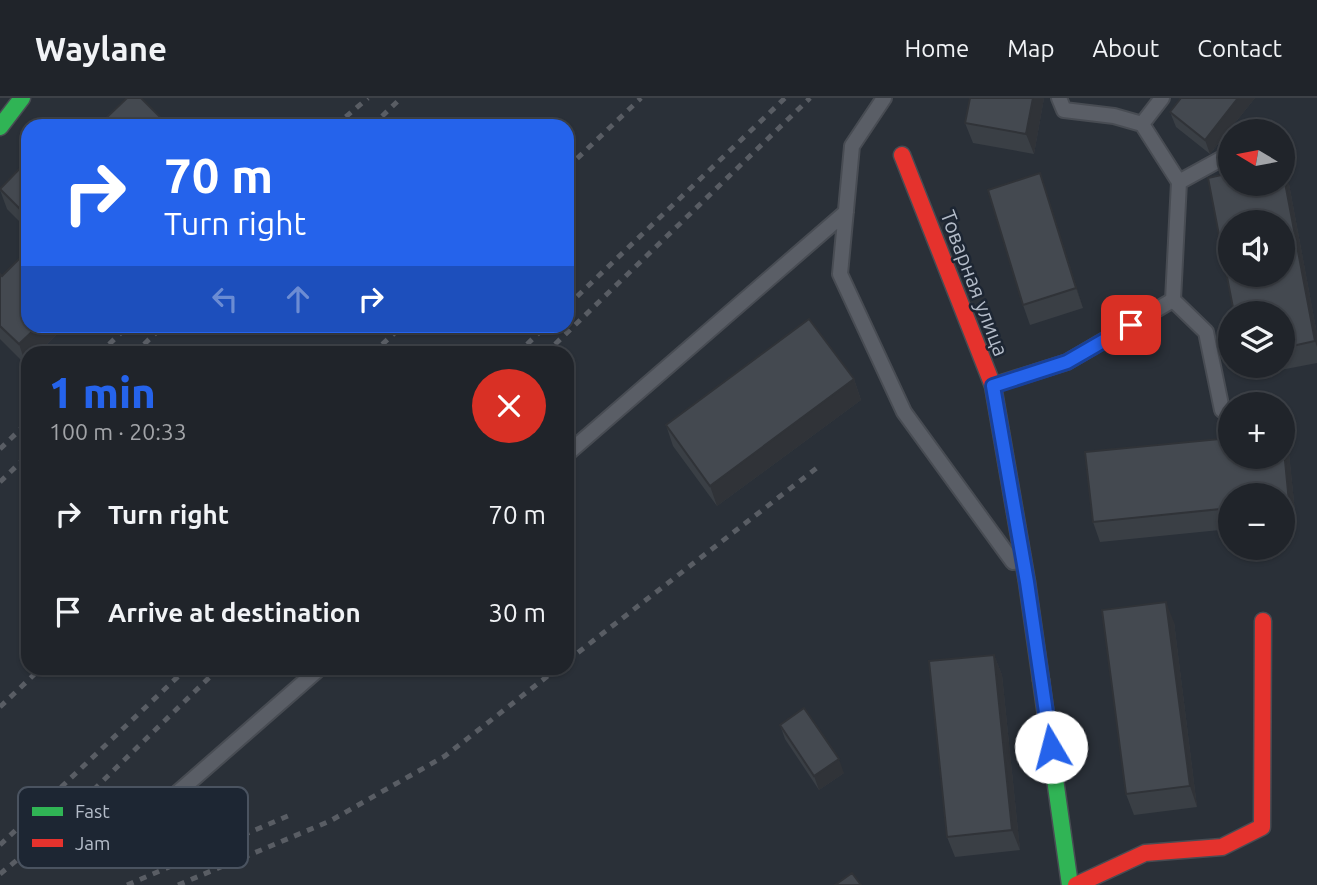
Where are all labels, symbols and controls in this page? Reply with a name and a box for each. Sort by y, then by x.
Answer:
text: Waylane [35,30,167,67]
text: Home [904,35,969,62]
text: Map [1007,35,1054,62]
text: About [1092,35,1159,62]
text: Contact [1197,35,1282,62]
north arrow [1218,119,1295,196]
map controls [1218,119,1295,560]
icon: right [49,147,140,238]
text: 70 m [164,147,273,202]
text: Turn right [164,205,306,241]
street label: Товарная улица [936,207,1014,359]
button: sound [1218,210,1295,287]
icon: left [206,280,244,318]
icon: ahead [279,280,317,318]
icon: right [352,280,390,318]
pin [1101,295,1161,355]
button: layers [1218,301,1295,378]
icon: arrive [1112,306,1150,344]
text: 1 min [49,369,156,416]
button: close [472,369,546,443]
button: + [1218,392,1295,469]
text: 100 m · 20:33 [49,419,187,444]
button: − [1218,483,1295,560]
icon: right [49,495,87,533]
text: Turn right [108,500,229,529]
text: 70 m [488,500,546,529]
icon: arrive [49,593,87,631]
text: Arrive at destination [108,598,361,627]
text: 30 m [488,598,546,627]
position arrow [1014,710,1088,784]
legend [18,787,248,868]
text: Fast [75,800,110,822]
text: Jam [75,832,111,854]

